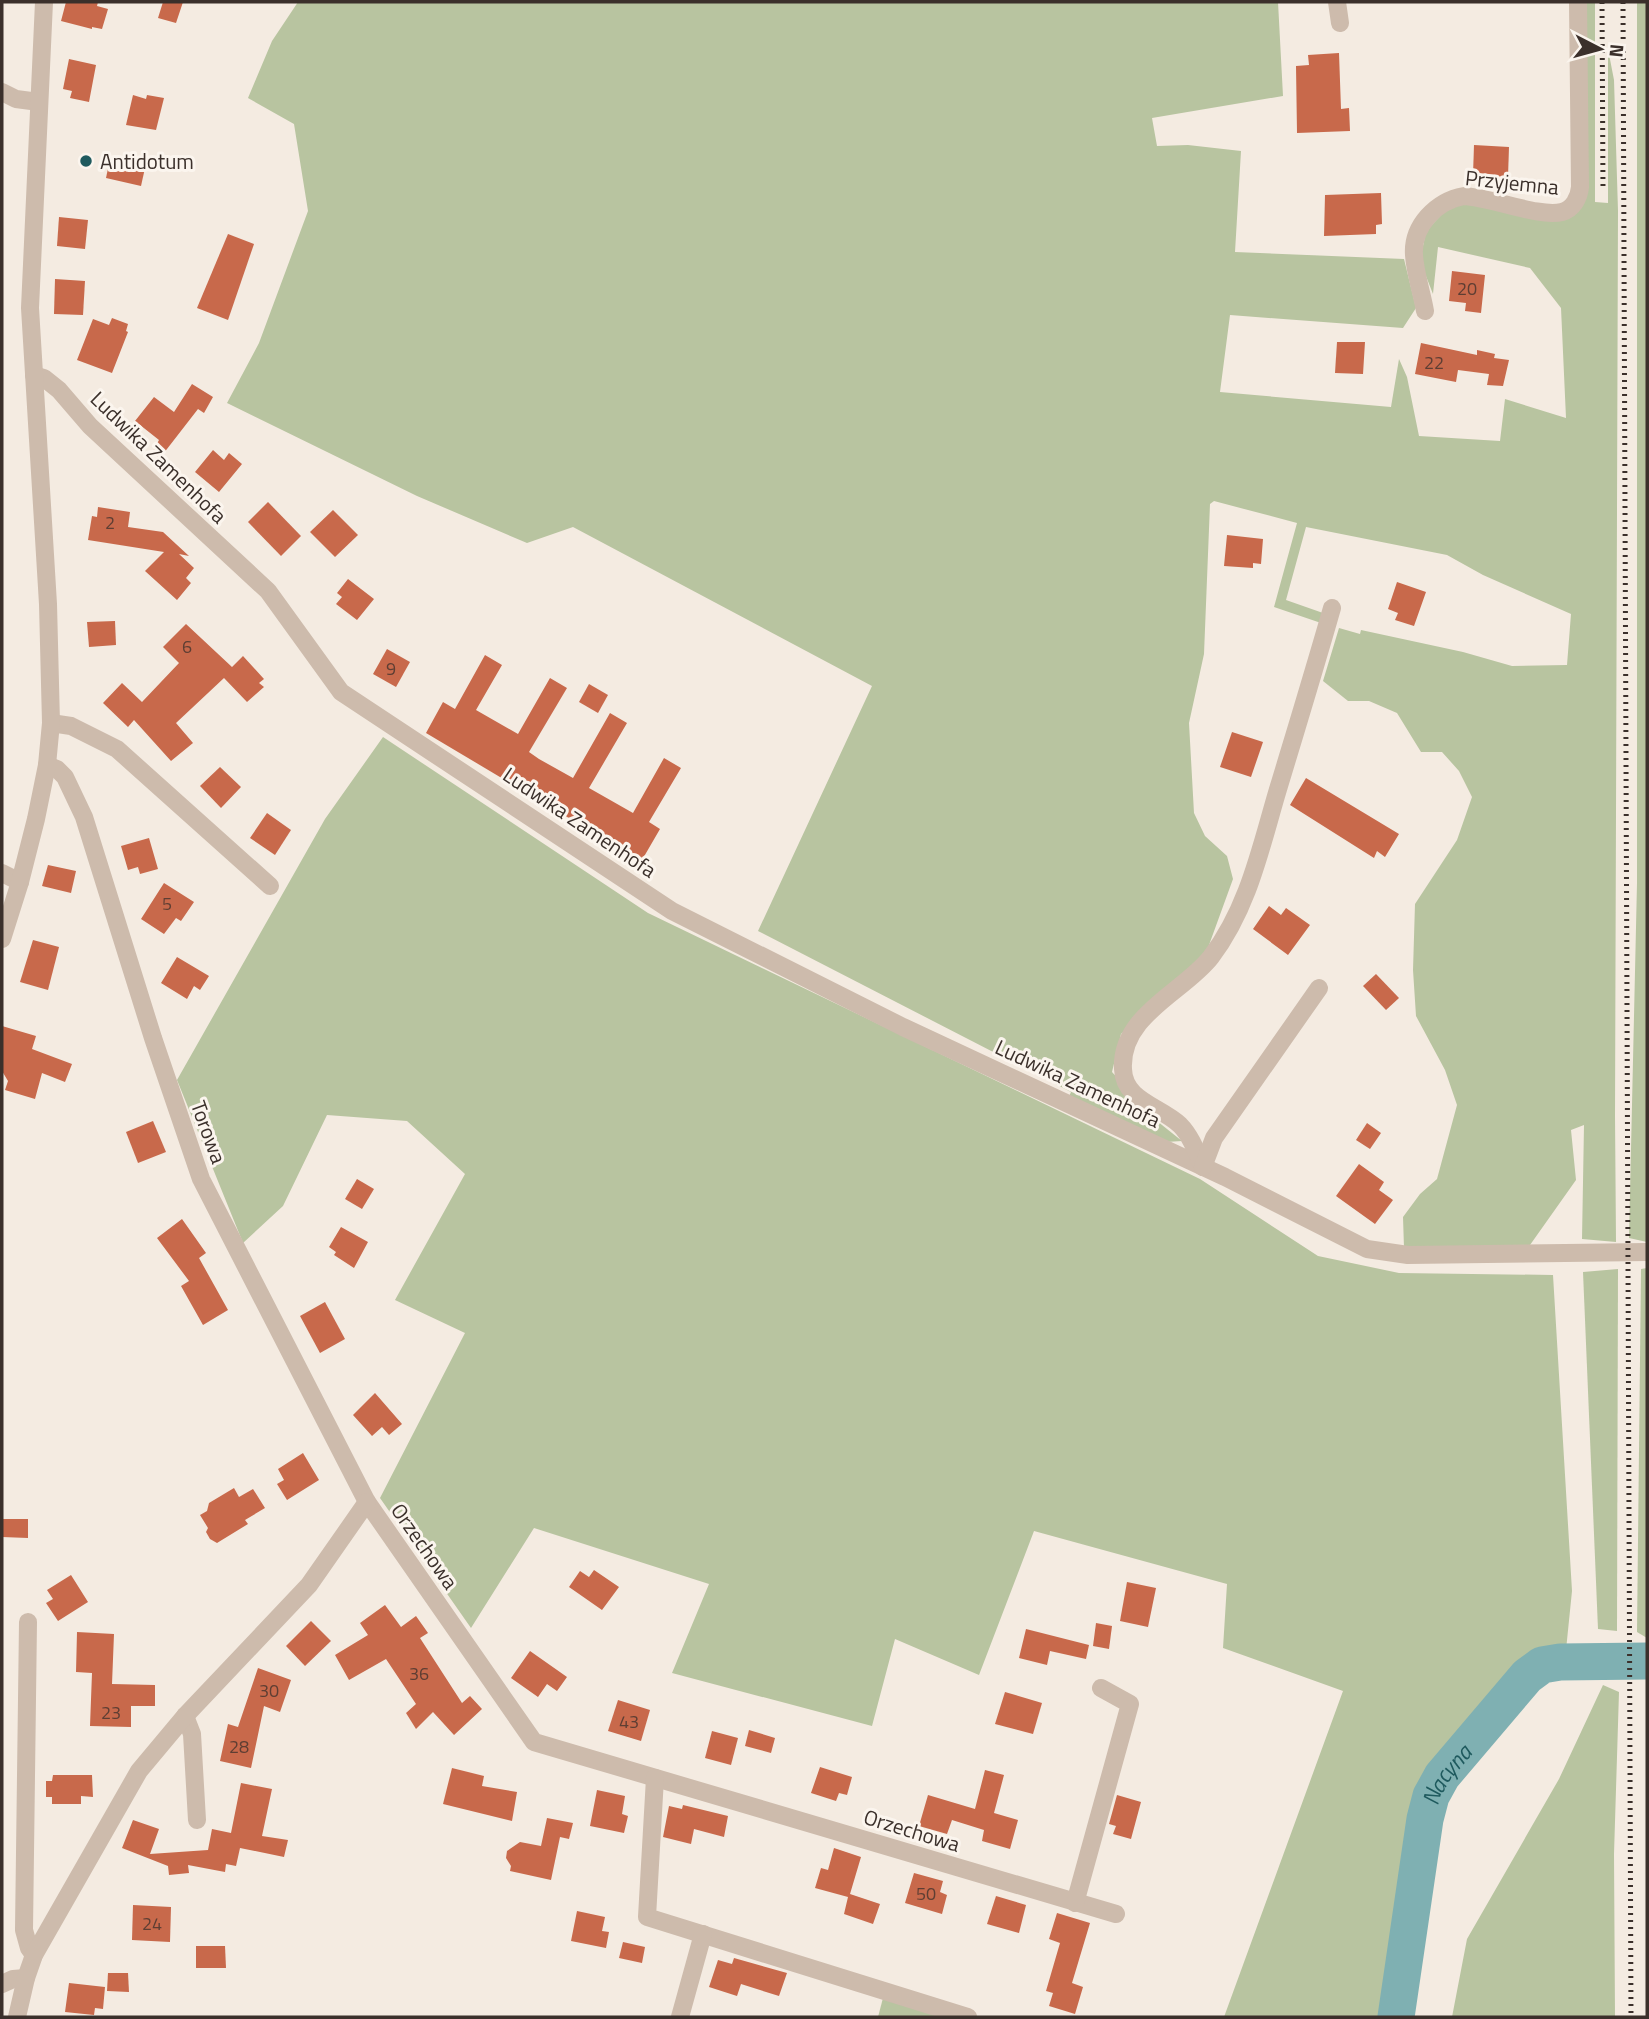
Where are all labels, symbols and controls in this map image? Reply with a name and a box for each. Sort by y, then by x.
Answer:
north arrow [1565,14,1635,84]
text: N [1602,43,1633,59]
place label: Antidotum [100,145,194,177]
marker: Antidotum [78,153,94,169]
street label: Przyjemna [1464,161,1561,203]
house number: 20 [1457,275,1477,302]
house number: 22 [1424,349,1444,376]
street label: Ludwika Zamenhofa [83,383,235,531]
house number: 2 [105,509,115,536]
house number: 6 [182,633,192,660]
house number: 9 [386,655,396,682]
street label: Ludwika Zamenhofa [497,759,664,886]
house number: 5 [162,890,172,917]
street label: Ludwika Zamenhofa [990,1031,1166,1136]
street label: Torowa [183,1096,235,1168]
street label: Orzechowa [383,1496,467,1596]
house number: 36 [409,1660,429,1687]
house number: 30 [259,1677,279,1704]
house number: 23 [101,1699,121,1726]
house number: 43 [619,1708,639,1735]
house number: 28 [229,1733,249,1760]
water label: Nacyna [1412,1735,1481,1808]
street label: Orzechowa [860,1800,964,1860]
house number: 50 [916,1880,936,1907]
house number: 24 [142,1910,162,1937]

